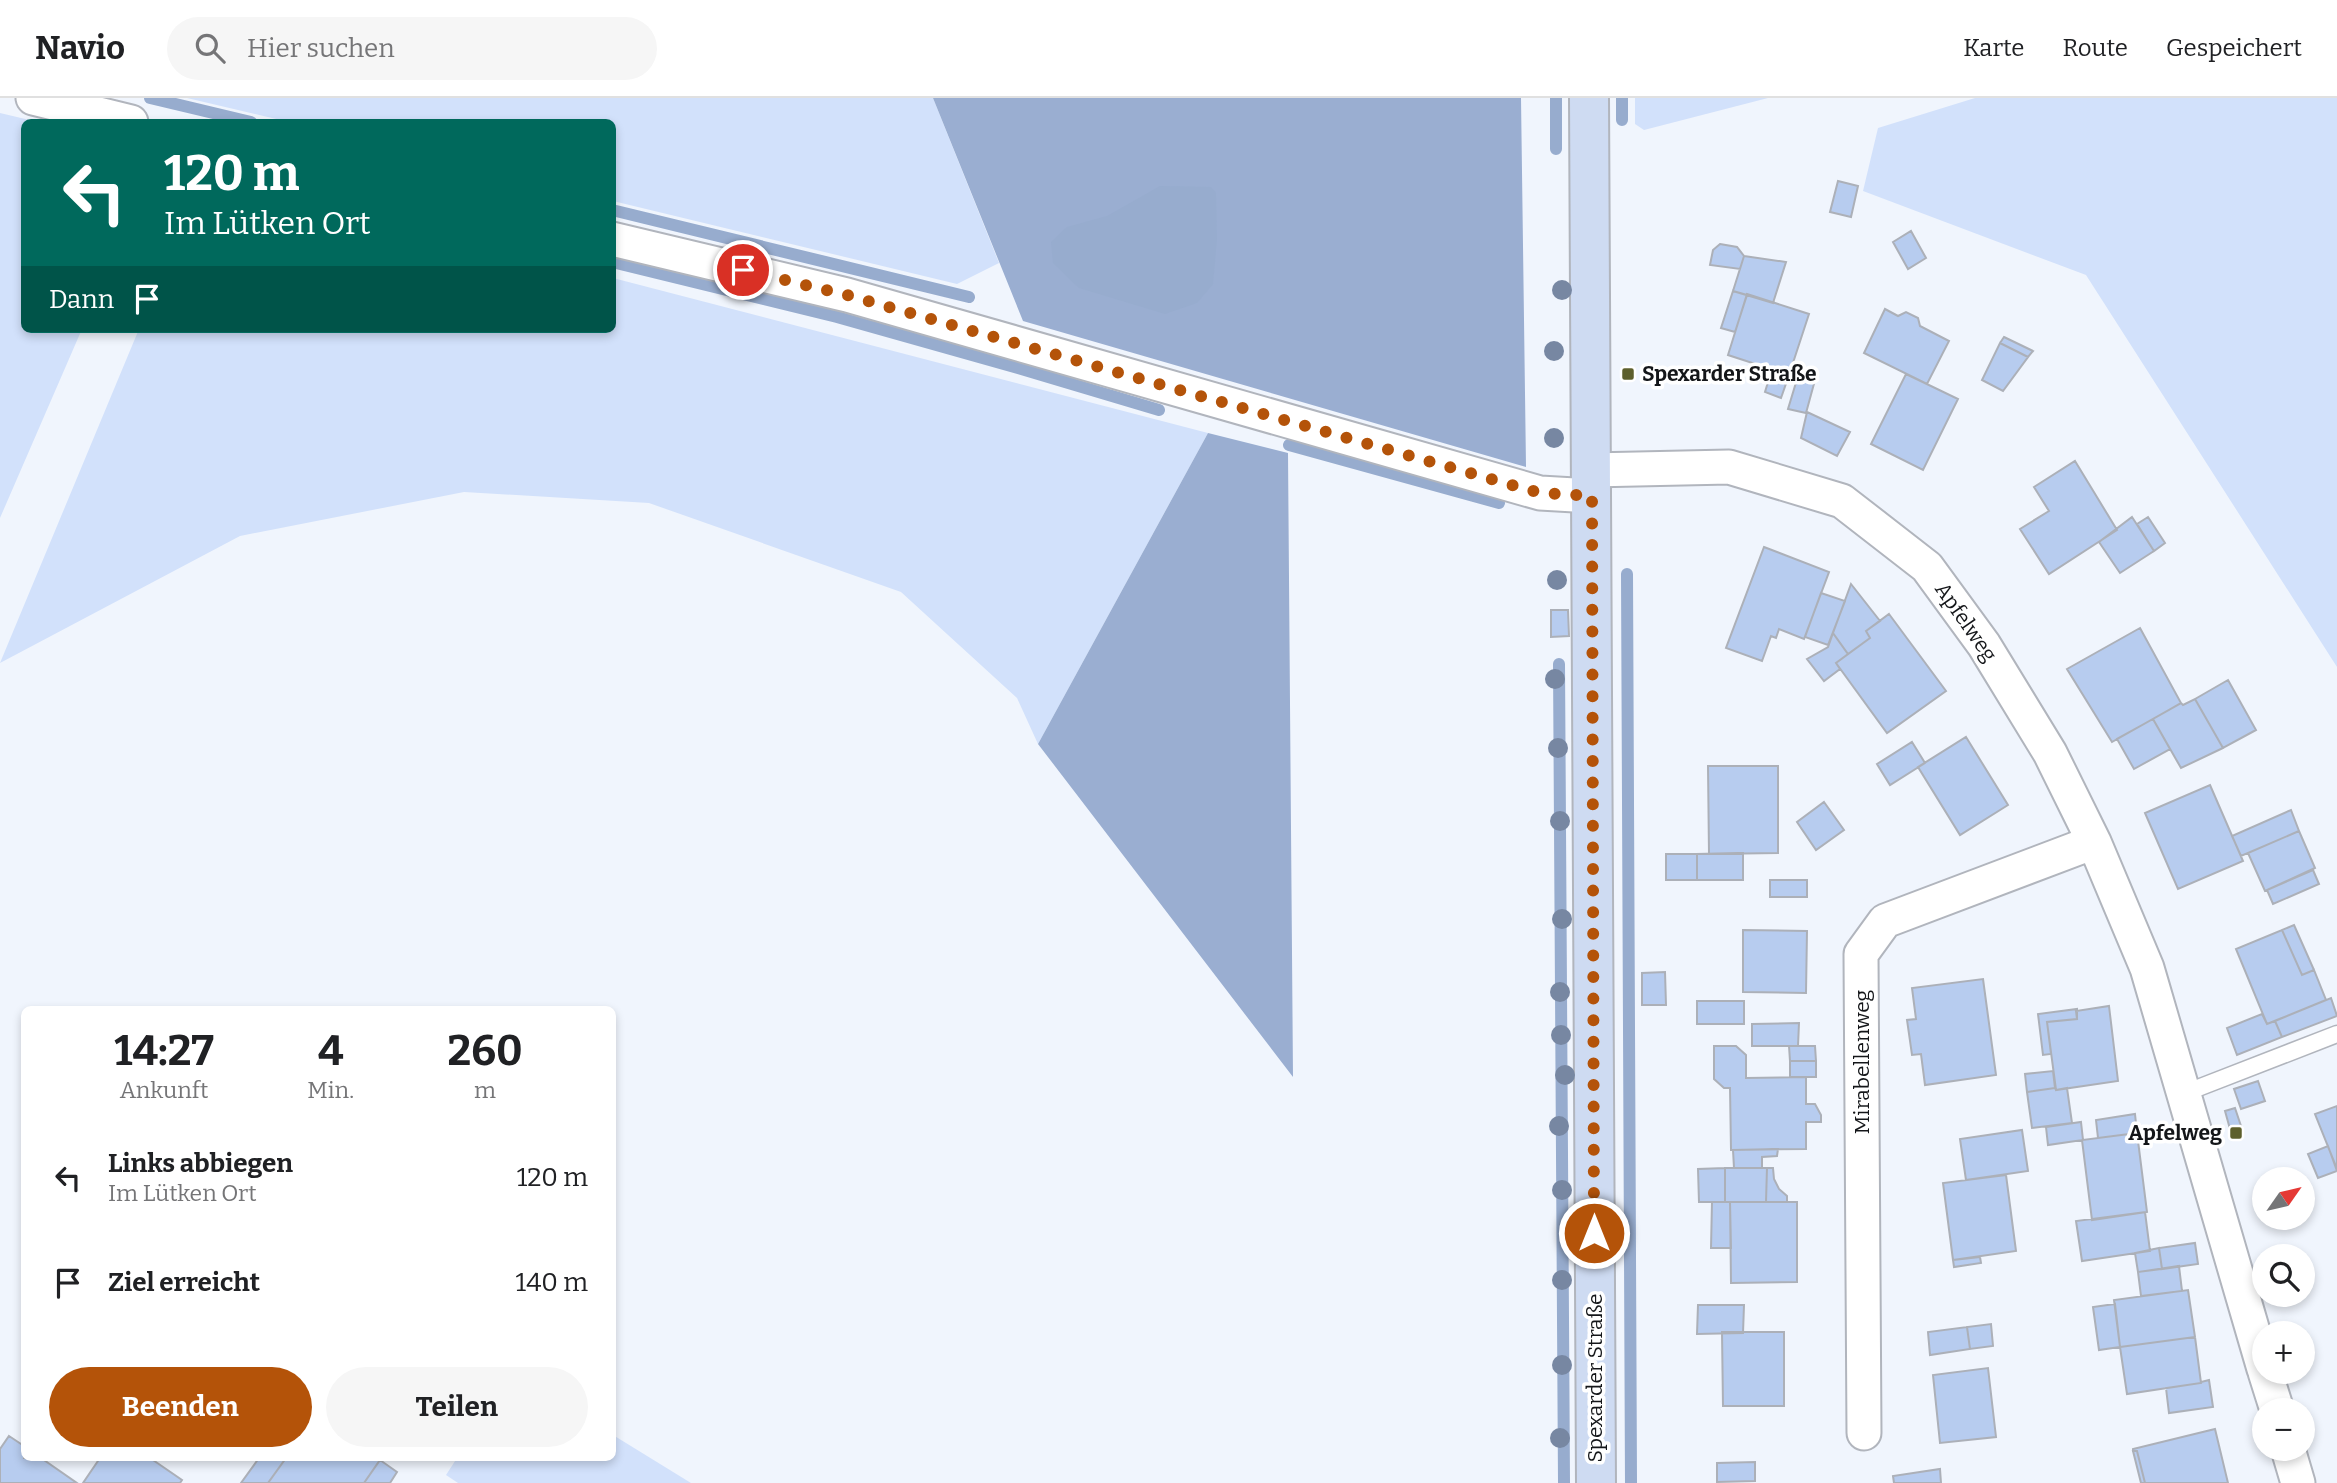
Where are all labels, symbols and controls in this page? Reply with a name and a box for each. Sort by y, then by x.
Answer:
search box [167,17,657,80]
text: Navio [35,28,125,68]
icon: search [191,29,229,67]
text: Hier suchen [247,33,395,64]
text: Karte [1963,34,2025,62]
text: Route [2063,34,2128,62]
text: Gespeichert [2166,34,2302,62]
text: 120 m [164,144,299,203]
icon: left [49,147,140,238]
text: Im Lütken Ort [164,204,371,242]
pin [713,240,773,300]
icon: arrive [724,251,762,289]
icon: arrive [128,280,166,318]
text: Dann [49,284,114,315]
place label: Spexarder Straße [1642,361,1816,387]
marker: Spexarder Straße [1620,366,1636,382]
street label: Apfelweg [1929,577,2003,667]
street label: Mirabellenweg [1849,989,1875,1134]
text: 14:27 [114,1026,214,1076]
text: 4 [318,1026,343,1076]
text: 260 [448,1026,523,1076]
text: Ankunft [120,1076,208,1104]
text: Min. [307,1076,354,1104]
text: m [474,1076,496,1104]
place label: Apfelweg [2128,1120,2222,1146]
marker: Apfelweg [2228,1125,2244,1141]
text: Links abbiegen [108,1148,293,1179]
icon: left [49,1159,87,1197]
text: 120 m [517,1162,588,1193]
north arrow [2252,1167,2315,1230]
map controls [2252,1167,2315,1461]
text: Im Lütken Ort [108,1179,257,1207]
position arrow [1557,1196,1631,1270]
button: search [2252,1244,2315,1307]
icon: arrive [49,1264,87,1302]
text: Ziel erreicht [108,1267,260,1298]
text: 140 m [516,1267,588,1298]
street label: Spexarder Straße [1582,1294,1608,1462]
button: + [2252,1321,2315,1384]
button: Beenden [49,1367,312,1447]
button: Teilen [326,1367,588,1447]
button: − [2252,1398,2315,1461]

